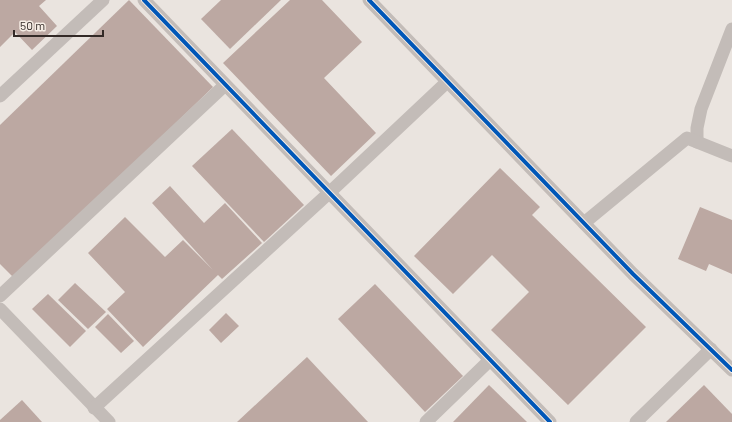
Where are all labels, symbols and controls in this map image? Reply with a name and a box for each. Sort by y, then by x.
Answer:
scale bar [14,12,103,38]
text: 50 m [20,18,45,32]

